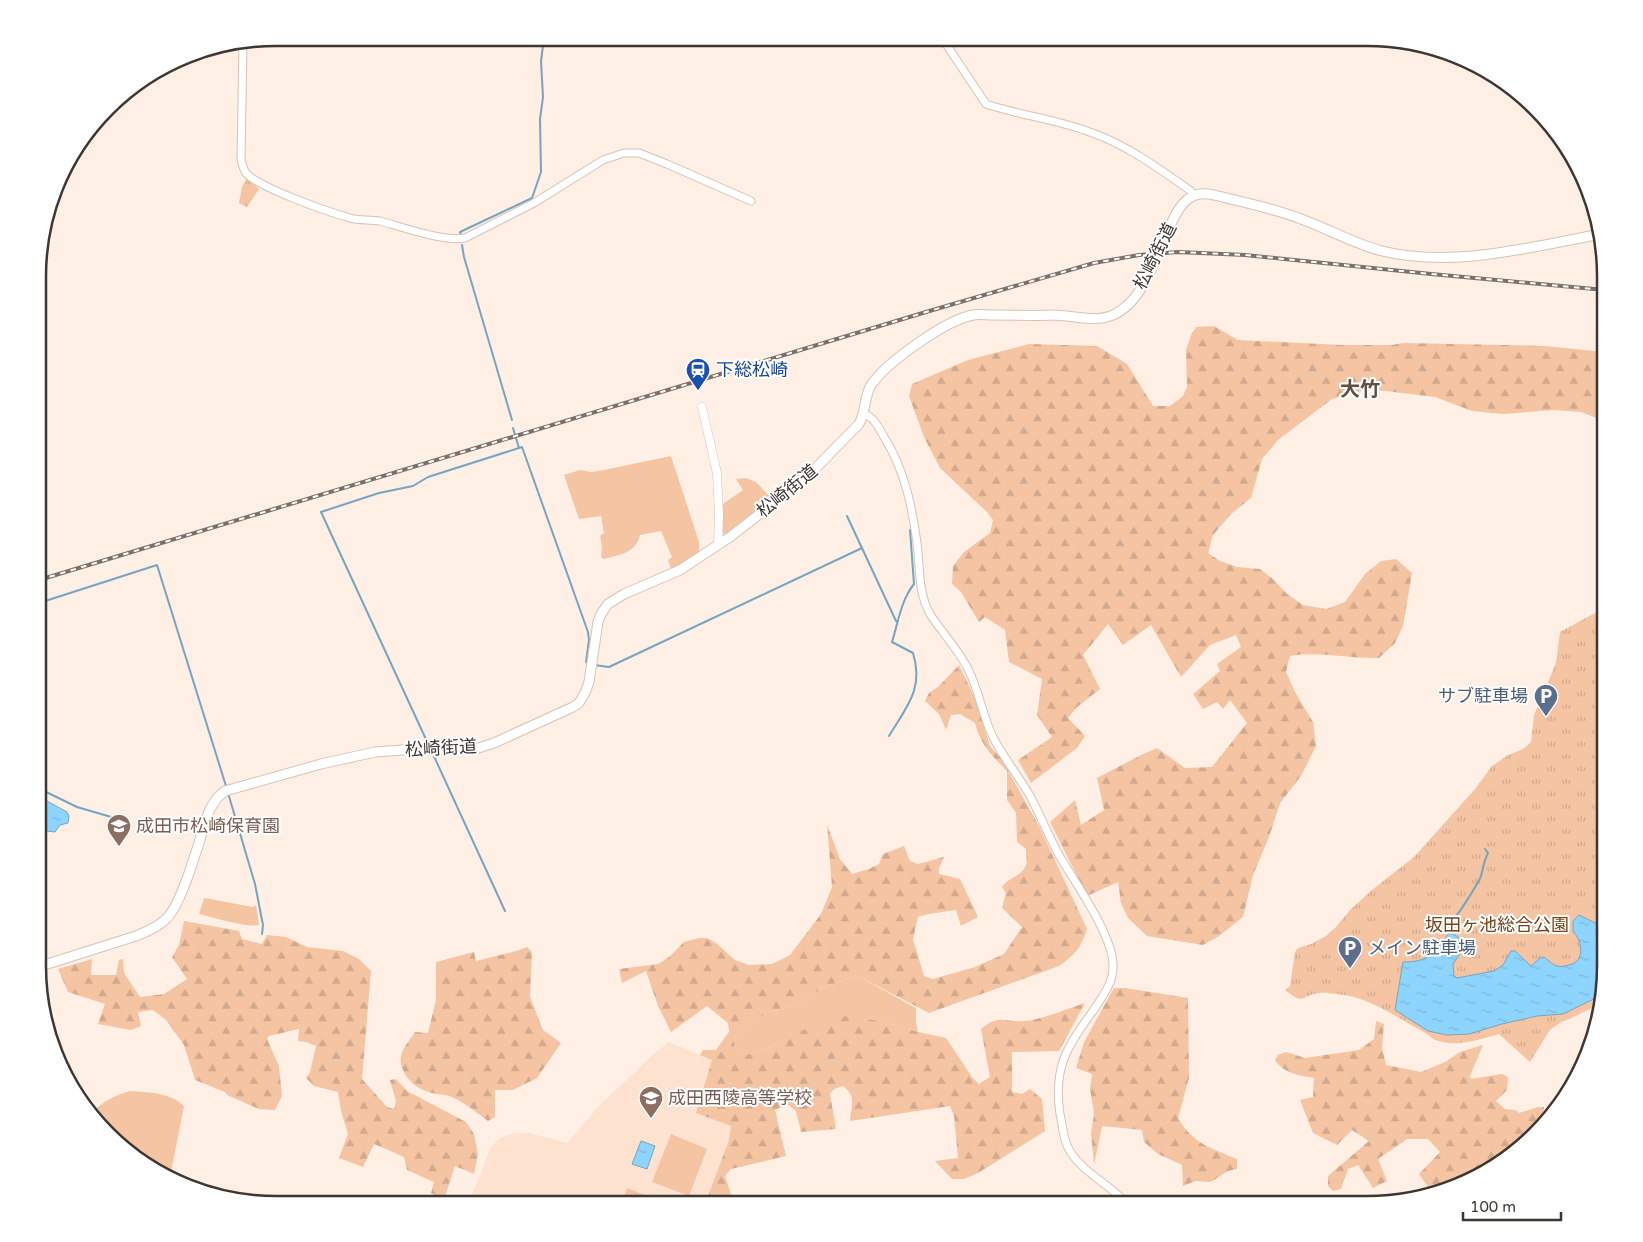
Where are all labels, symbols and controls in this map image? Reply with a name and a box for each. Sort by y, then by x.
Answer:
street label: 松崎街道 [1129,219,1181,293]
station icon: 下総松崎 [685,357,711,391]
place label: 下総松崎 [716,359,788,381]
district label: 大竹 [1340,378,1380,402]
street label: 松崎街道 [752,460,822,522]
parking icon: サブ駐車場 [1533,683,1559,717]
place label: サブ駐車場 [1438,685,1528,707]
street label: 松崎街道 [404,735,478,761]
school or university icon: 成田市松崎保育園 [106,813,132,847]
place label: 成田市松崎保育園 [136,815,280,837]
park label: 坂田ヶ池総合公園 [1425,914,1569,936]
parking icon: メイン駐車場 [1337,935,1363,969]
place label: メイン駐車場 [1368,937,1476,959]
school or university icon: 成田西陵高等学校 [638,1085,664,1119]
place label: 成田西陵高等学校 [668,1087,812,1109]
scale bar [1463,1190,1560,1222]
text: 100 m [1470,1198,1516,1216]

